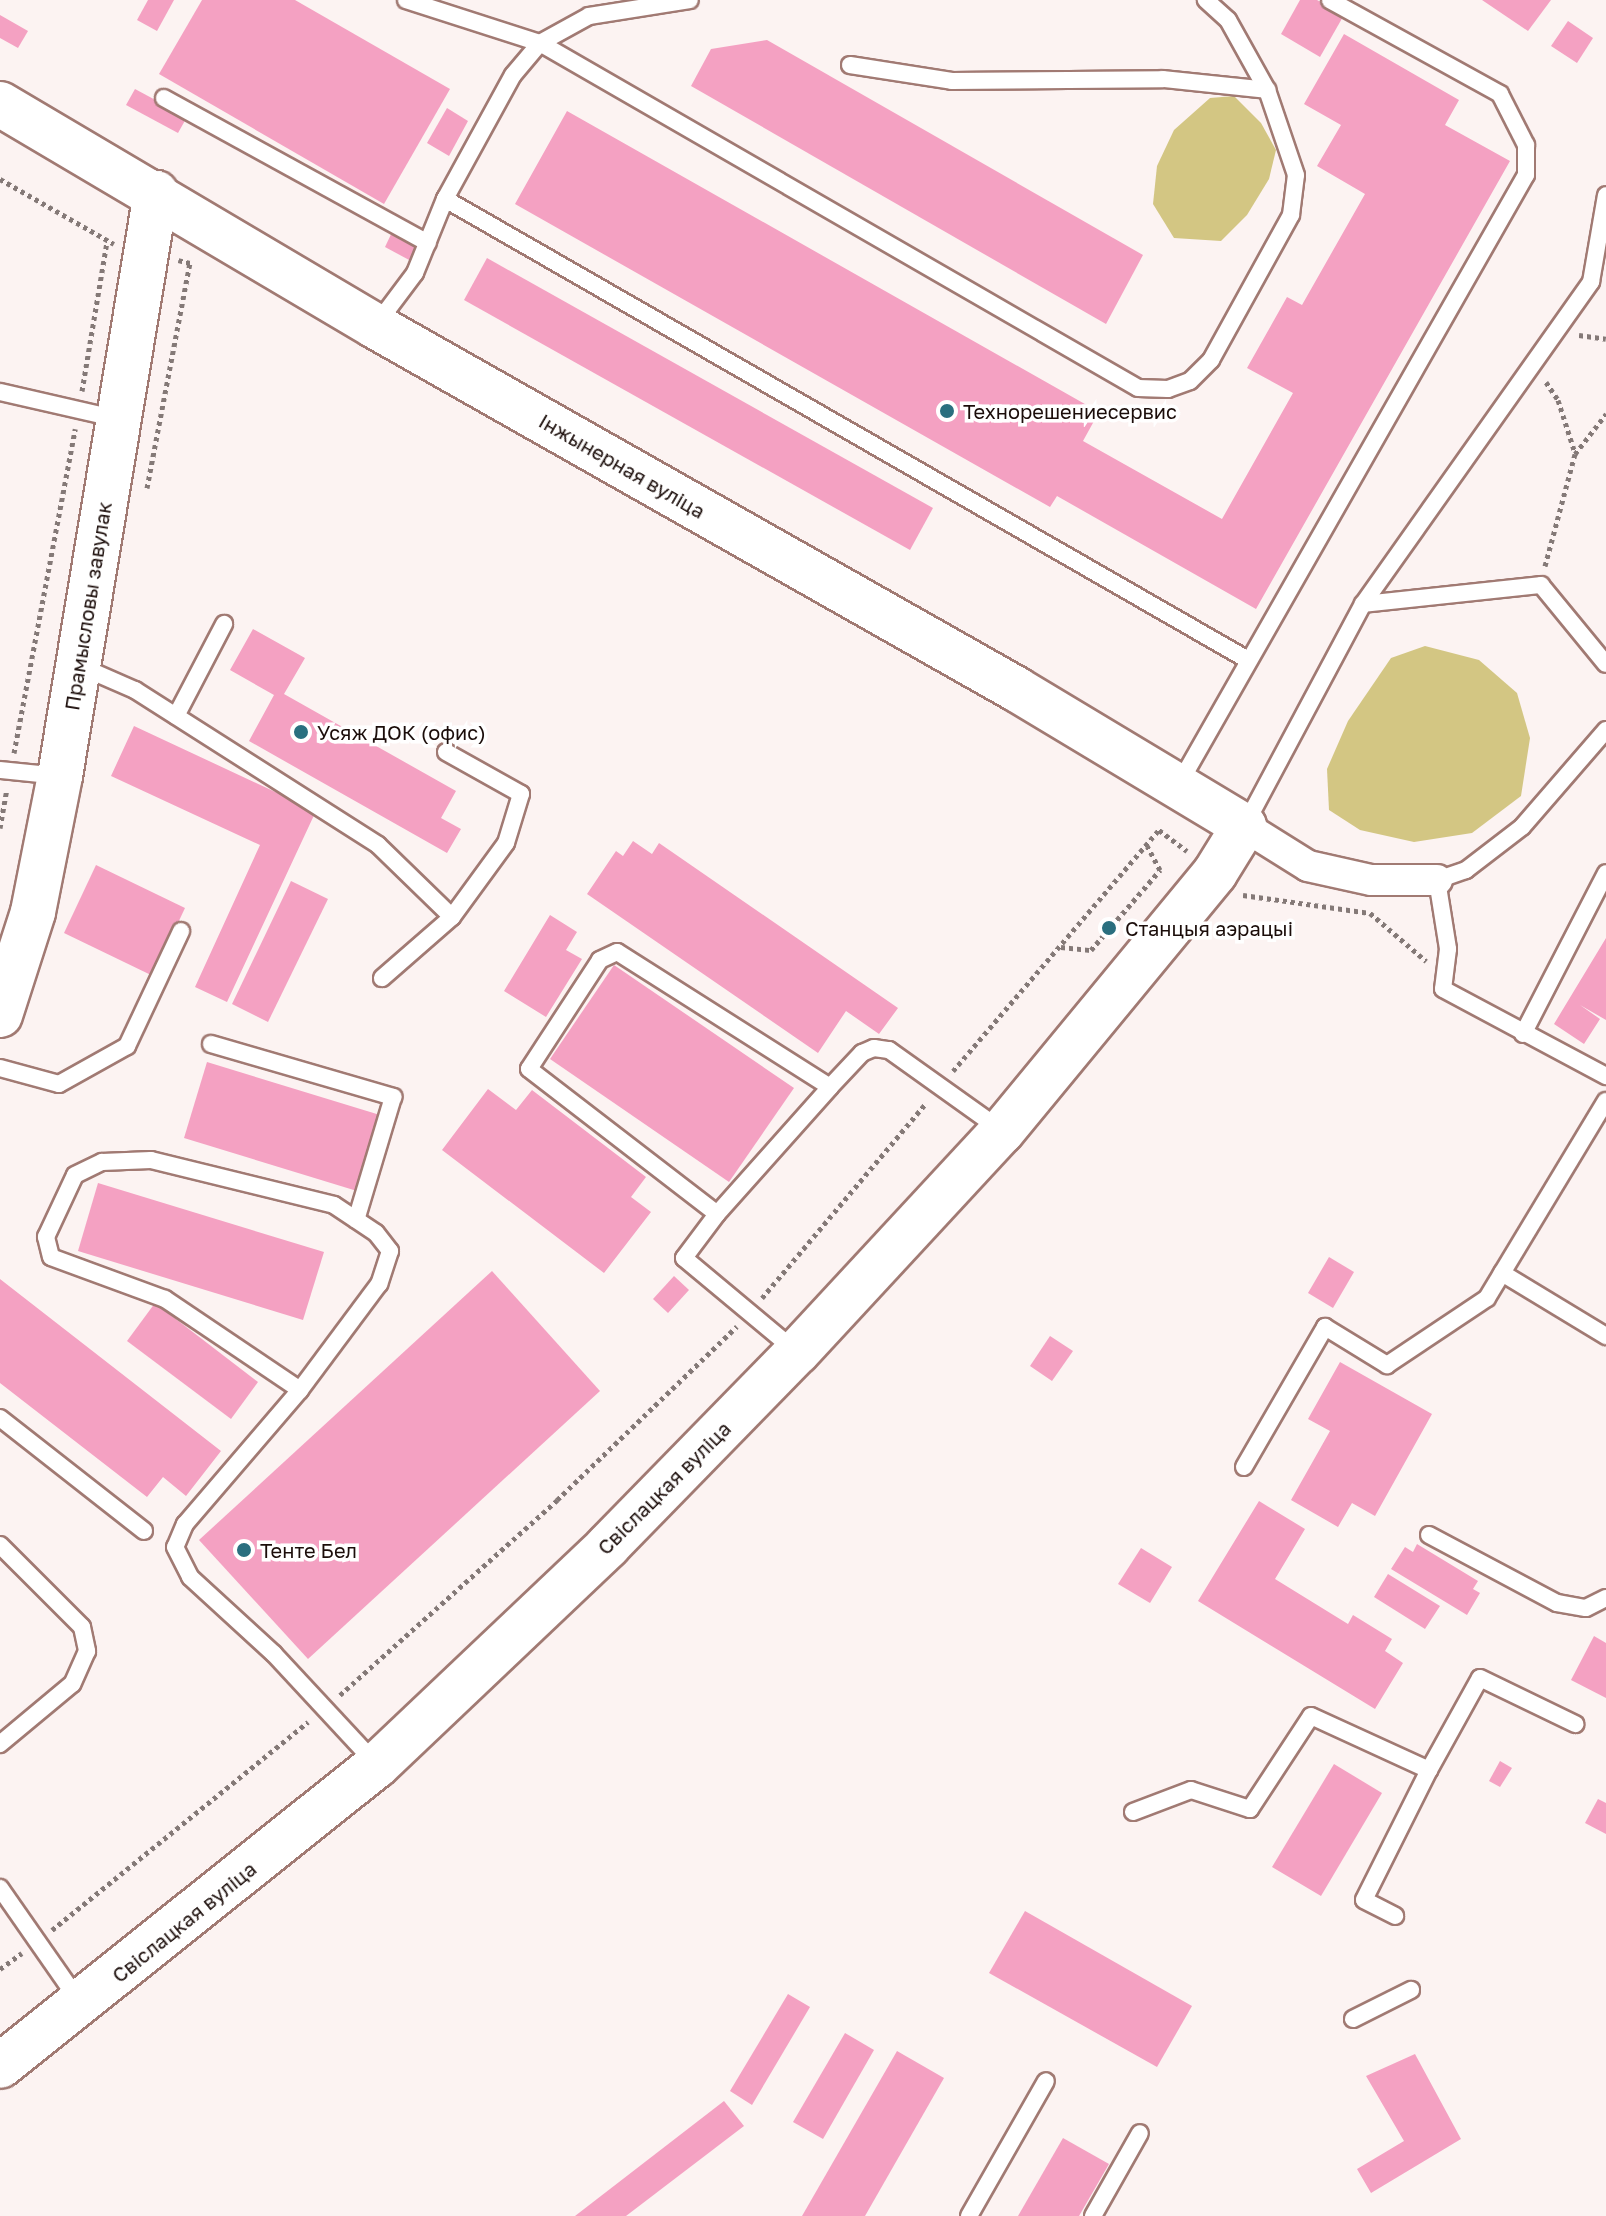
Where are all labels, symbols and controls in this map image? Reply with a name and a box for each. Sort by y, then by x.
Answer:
place label: Технорешениесервис [963,399,1177,423]
marker: Технорешениесервис [938,402,956,420]
street label: Інжынерная вуліца [535,409,709,523]
street label: Прамысловы завулак [60,500,116,712]
place label: Усяж ДОК (офис) [317,720,486,744]
marker: Усяж ДОК (офис) [292,723,310,741]
place label: Станцыя аэрацыі [1125,916,1293,940]
marker: Станцыя аэрацыі [1100,919,1118,937]
street label: Свіслацкая вуліца [593,1417,735,1559]
place label: Тенте Бел [260,1538,357,1562]
marker: Тенте Бел [235,1541,253,1559]
street label: Свіслацкая вуліца [107,1857,261,1987]

